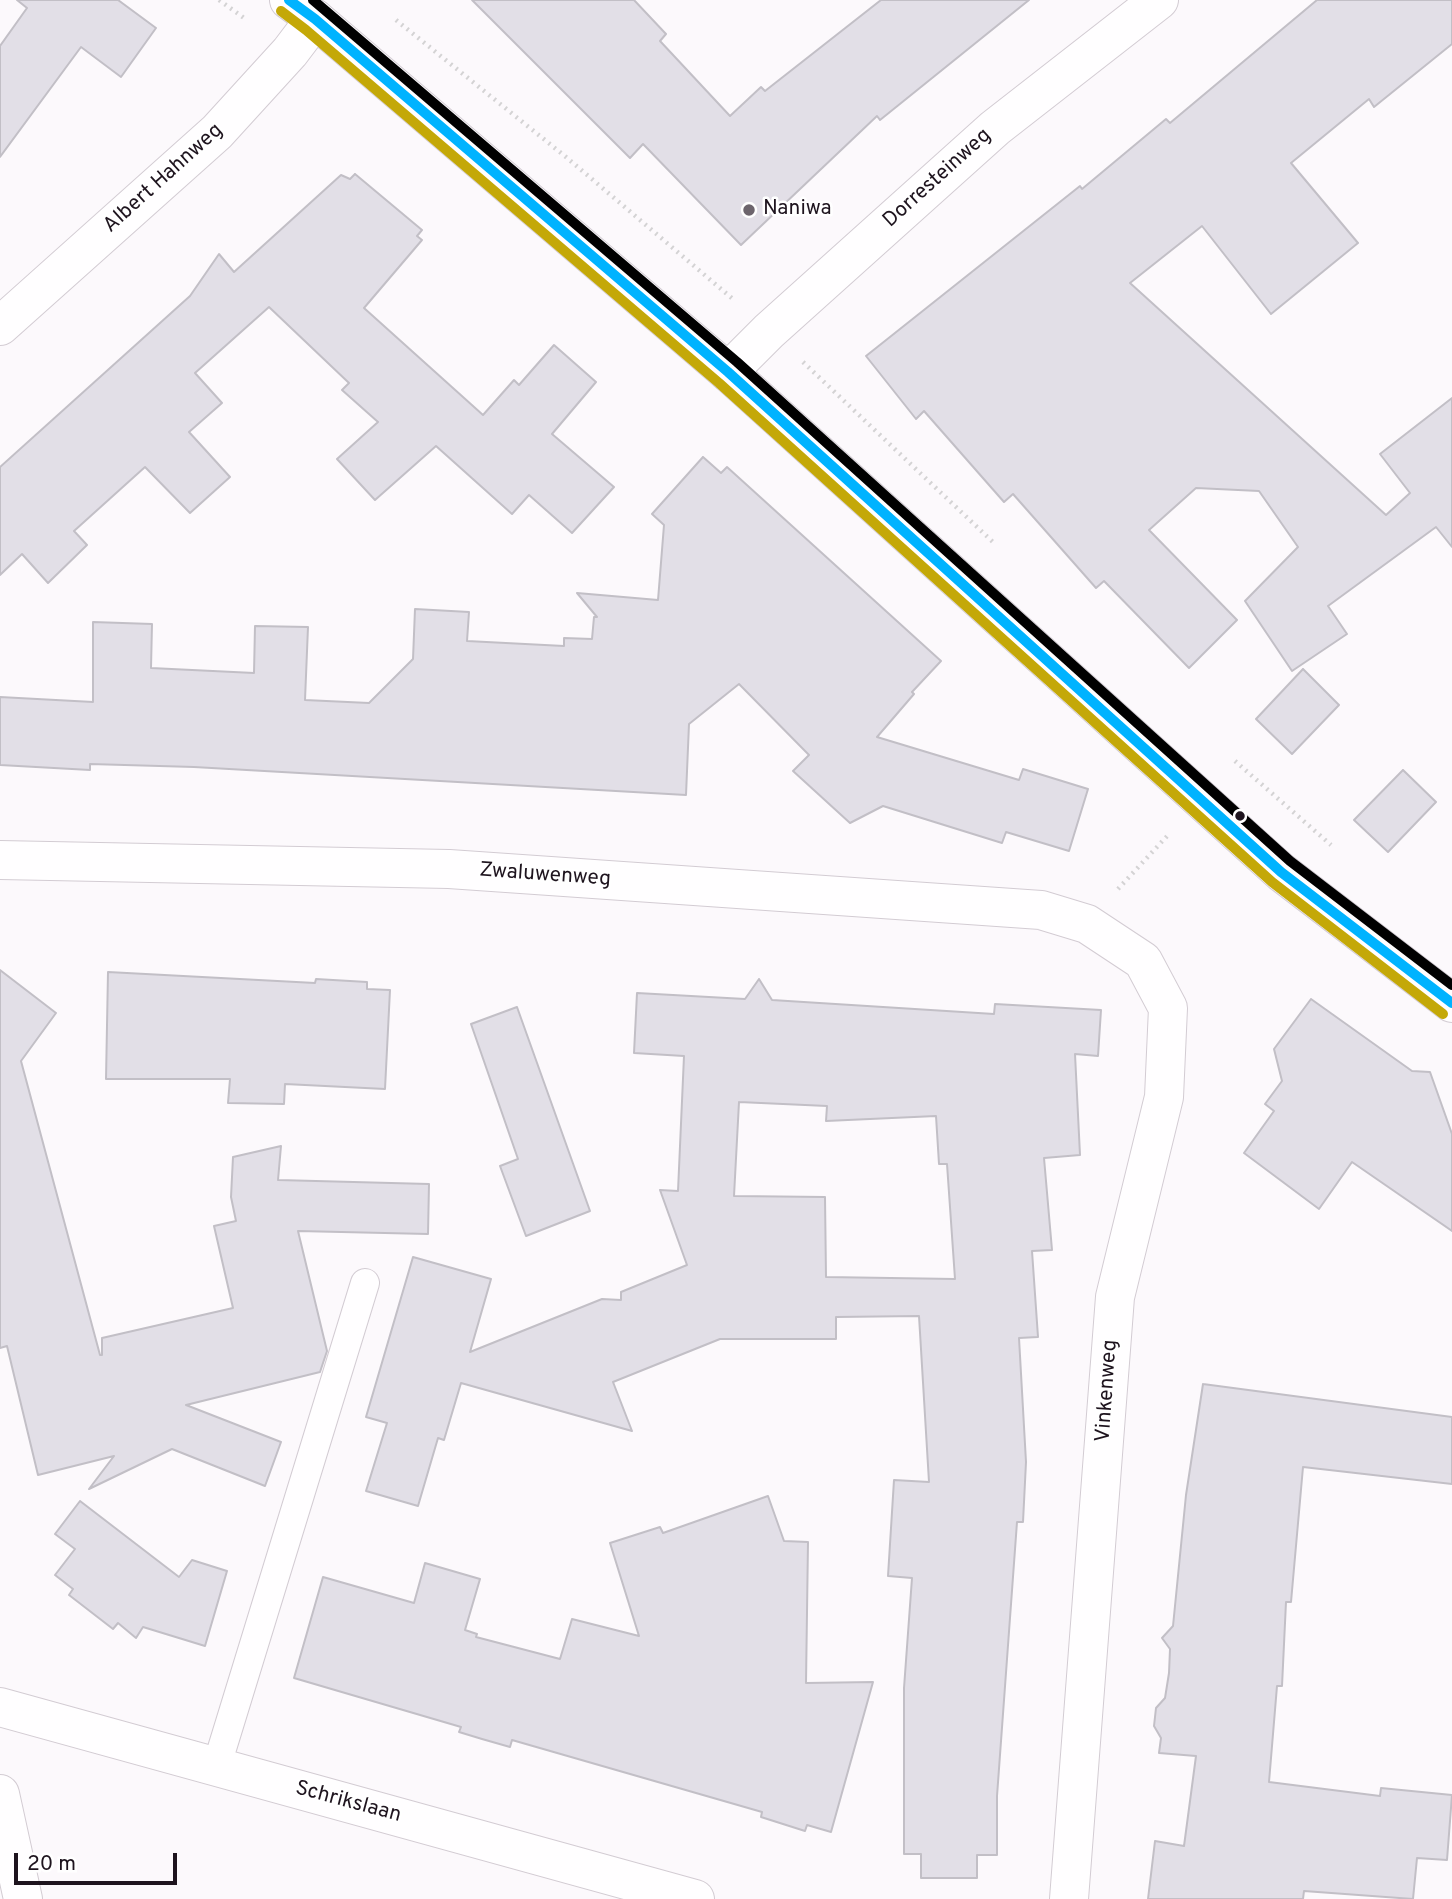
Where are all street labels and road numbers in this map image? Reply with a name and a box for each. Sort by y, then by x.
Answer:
street label: Albert Hahnweg [99,119,229,239]
street label: Dorresteinweg [879,124,997,234]
street label: Zwaluwenweg [478,859,612,893]
street label: Vinkenweg [1092,1339,1124,1443]
street label: Schrikslaan [292,1777,404,1829]

